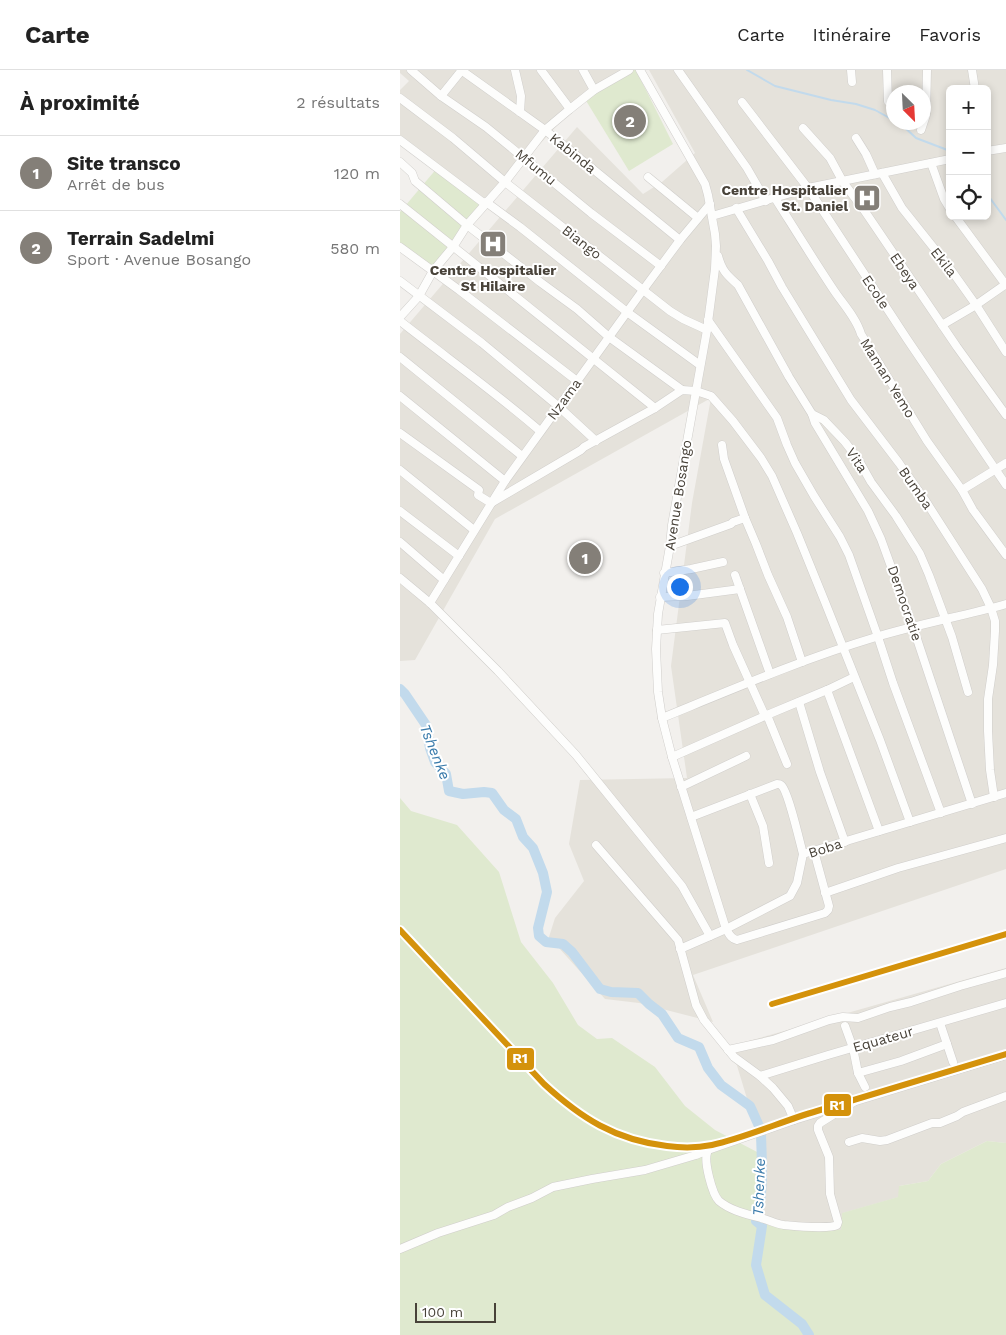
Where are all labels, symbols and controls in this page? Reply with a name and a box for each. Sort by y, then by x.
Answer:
text: Carte [25,21,90,49]
text: Carte [737,24,785,45]
text: Itinéraire [813,24,891,45]
text: Favoris [919,24,981,45]
north arrow [886,85,931,130]
map controls [946,85,991,220]
button: + [946,85,991,130]
text: À proximité [20,90,140,115]
text: 2 résultats [296,93,380,112]
pin: 2 [614,102,646,140]
street label: Kabinda [547,130,599,176]
button: − [946,130,991,175]
street label: Mfumu [512,146,560,188]
text: Site transco [67,152,181,175]
text: 1 [33,164,39,183]
text: 120 m [334,164,380,183]
text: Arrêt de bus [67,175,165,194]
button: locate [946,175,991,220]
place label: Centre Hospitalier St. Daniel [721,182,848,214]
hospital icon: Centre Hospitalier St. Daniel [852,183,882,213]
street label: Biango [559,222,605,262]
text: Terrain Sadelmi [67,227,214,250]
hospital icon: Centre Hospitalier St Hilaire [478,229,508,259]
text: 2 [31,239,41,258]
text: 580 m [330,239,380,258]
street label: Ekila [928,244,960,280]
text: Sport · Avenue Bosango [67,250,251,269]
street label: Ebeya [887,250,923,292]
place label: Centre Hospitalier St Hilaire [430,262,556,294]
street label: Ecole [859,272,893,312]
street label: Maman Yemo [857,335,919,421]
street label: Nzama [544,375,584,423]
street label: Avenue Bosango [661,439,695,551]
street label: Vita [843,445,871,476]
street label: Bumba [896,464,936,512]
pin: 1 [569,539,601,577]
street label: Democratie [885,563,925,643]
your location [667,574,693,600]
water label: Tshenke [416,722,454,782]
street label: Boba [806,835,844,861]
street label: Equateur [851,1023,915,1055]
line badge: R1 [506,1047,535,1071]
text: R1 [512,1050,528,1066]
line badge: R1 [823,1093,852,1117]
text: R1 [829,1097,845,1113]
water label: Tshenke [749,1158,769,1216]
scale bar [415,1300,496,1323]
text: 100 m [422,1304,463,1320]

